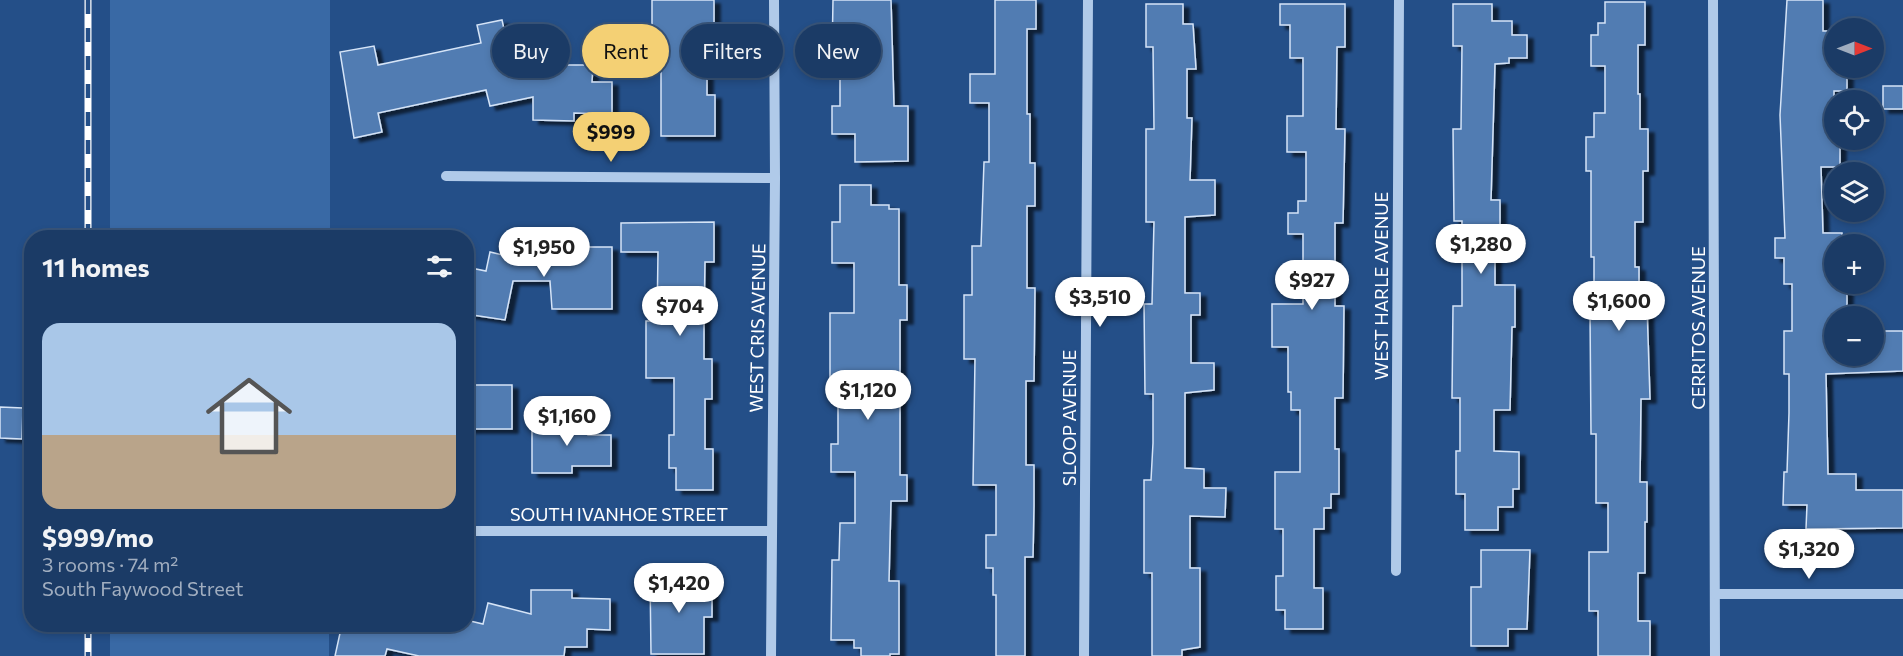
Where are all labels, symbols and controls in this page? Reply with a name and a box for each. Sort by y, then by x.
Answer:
north arrow [1824,18,1884,78]
map controls [1824,18,1884,366]
chip: Buy [492,24,570,78]
chip: Rent [582,24,669,78]
chip: Filters [681,24,783,78]
chip: New [795,24,881,78]
button: locate [1824,90,1884,150]
pin: $999 [575,112,647,163]
text: $999 [587,119,635,143]
button: layers [1824,162,1884,222]
street label: WEST HARLE AVENUE [1370,192,1392,380]
pin: $1,280 [1432,224,1530,275]
pin: $1,950 [495,227,593,278]
text: $1,280 [1450,231,1512,255]
text: $1,950 [513,234,575,258]
button: + [1824,234,1884,294]
street label: WEST CRIS AVENUE [745,243,769,413]
street label: CERRITOS AVENUE [1687,246,1709,410]
icon: filters [423,250,456,283]
text: 11 homes [42,251,150,282]
pin: $927 [1276,260,1348,311]
text: $927 [1289,267,1335,291]
pin: $3,510 [1051,277,1149,328]
pin: $1,600 [1570,281,1668,332]
text: $3,510 [1069,284,1131,308]
pin: $704 [644,286,716,337]
text: $1,600 [1587,288,1651,312]
text: $704 [656,293,704,317]
button: − [1824,306,1884,366]
street label: SLOOP AVENUE [1058,350,1080,486]
icon: home [195,362,303,470]
pin: $1,120 [819,370,917,421]
text: $1,120 [839,377,897,401]
pin: $1,160 [518,396,616,447]
text: $1,160 [538,403,596,427]
street label: SOUTH IVANHOE STREET [510,503,728,525]
text: $999/mo [42,521,154,552]
pin: $1,320 [1760,529,1858,580]
text: $1,320 [1778,536,1840,560]
text: 3 rooms · 74 m² [42,552,178,576]
pin: $1,420 [630,563,728,614]
text: $1,420 [648,570,710,594]
text: South Faywood Street [42,576,243,600]

